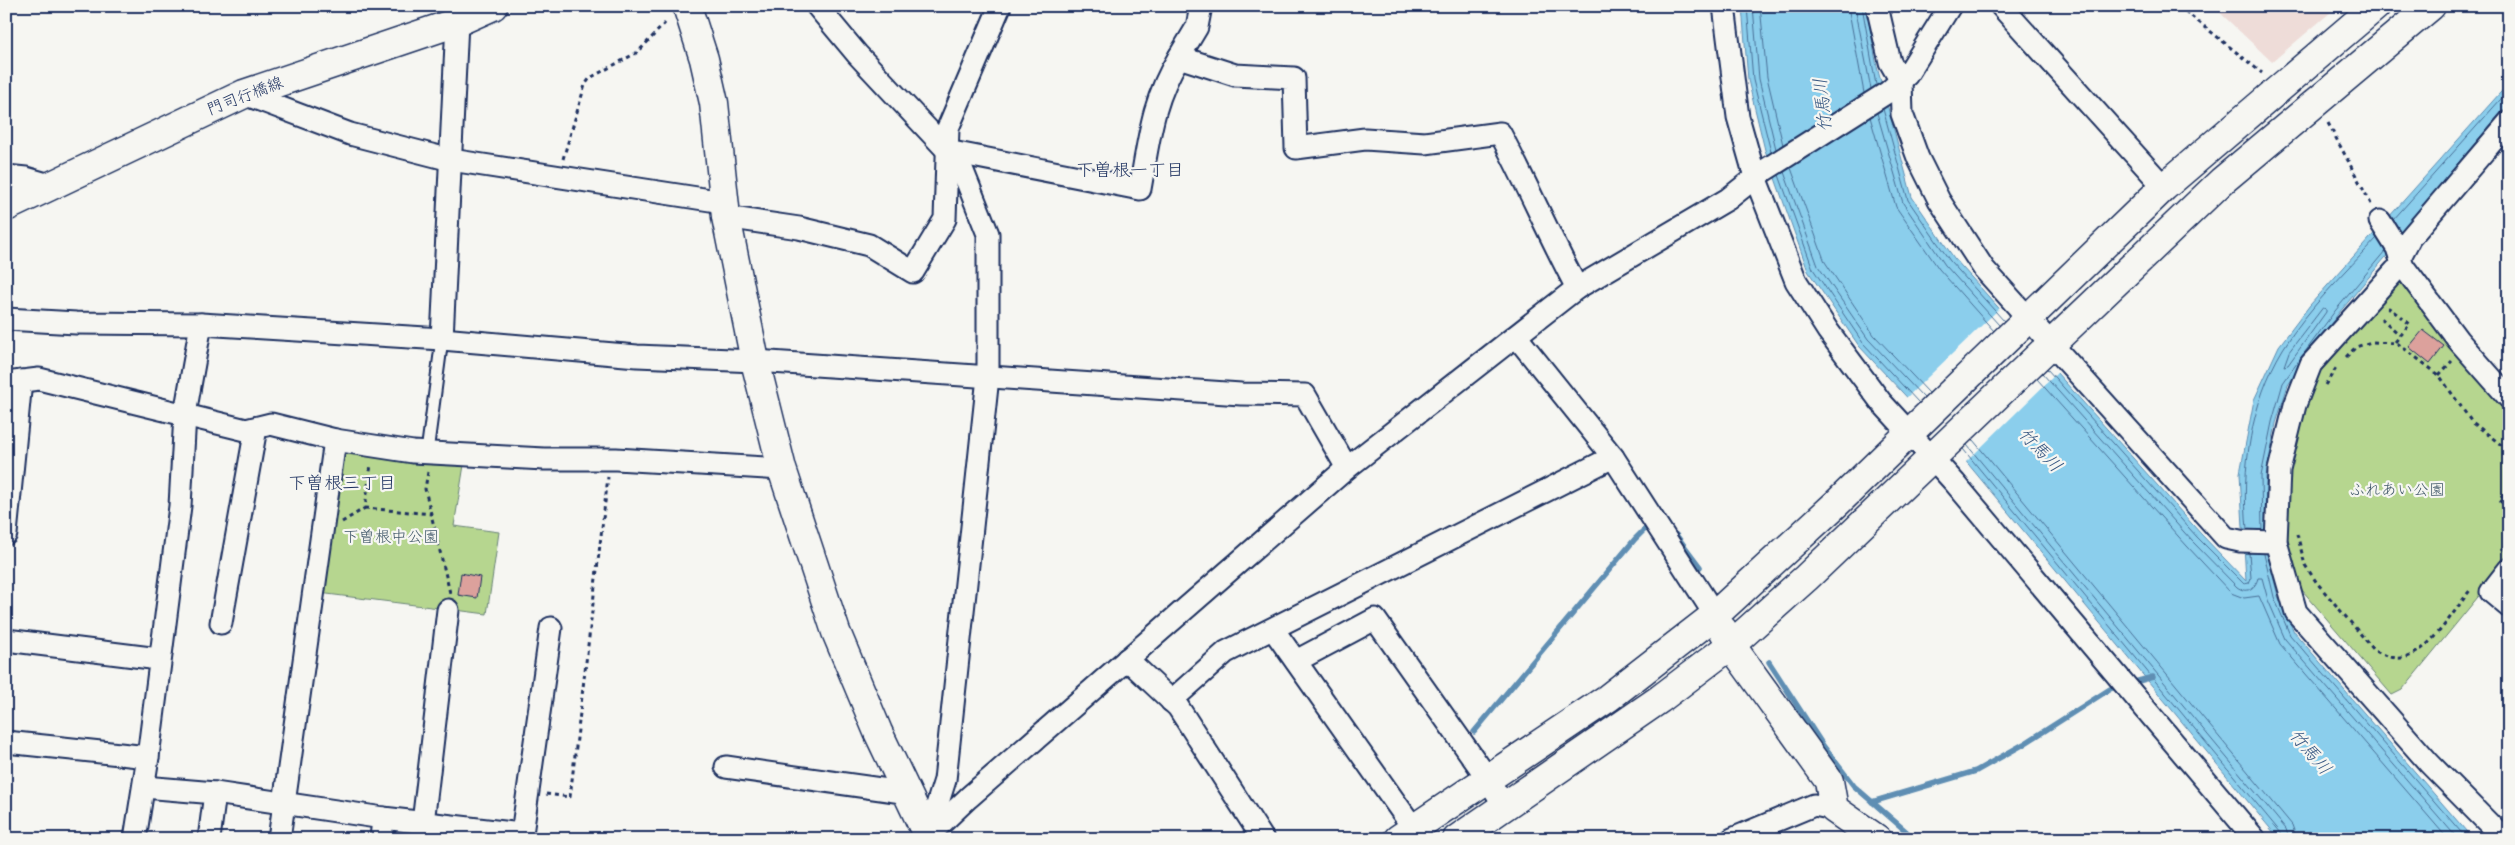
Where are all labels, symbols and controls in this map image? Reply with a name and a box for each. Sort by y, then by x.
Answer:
street label: 門司行橋線 [204,71,286,121]
water label: 竹馬川 [1808,77,1838,133]
district label: 下曽根一丁目 [1076,158,1184,183]
water label: 竹馬川 [2012,422,2068,478]
district label: 下曽根三丁目 [288,471,396,496]
park label: ふれあい公園 [2349,479,2445,501]
park label: 下曽根中公園 [343,526,439,548]
water label: 竹馬川 [2283,723,2337,781]

